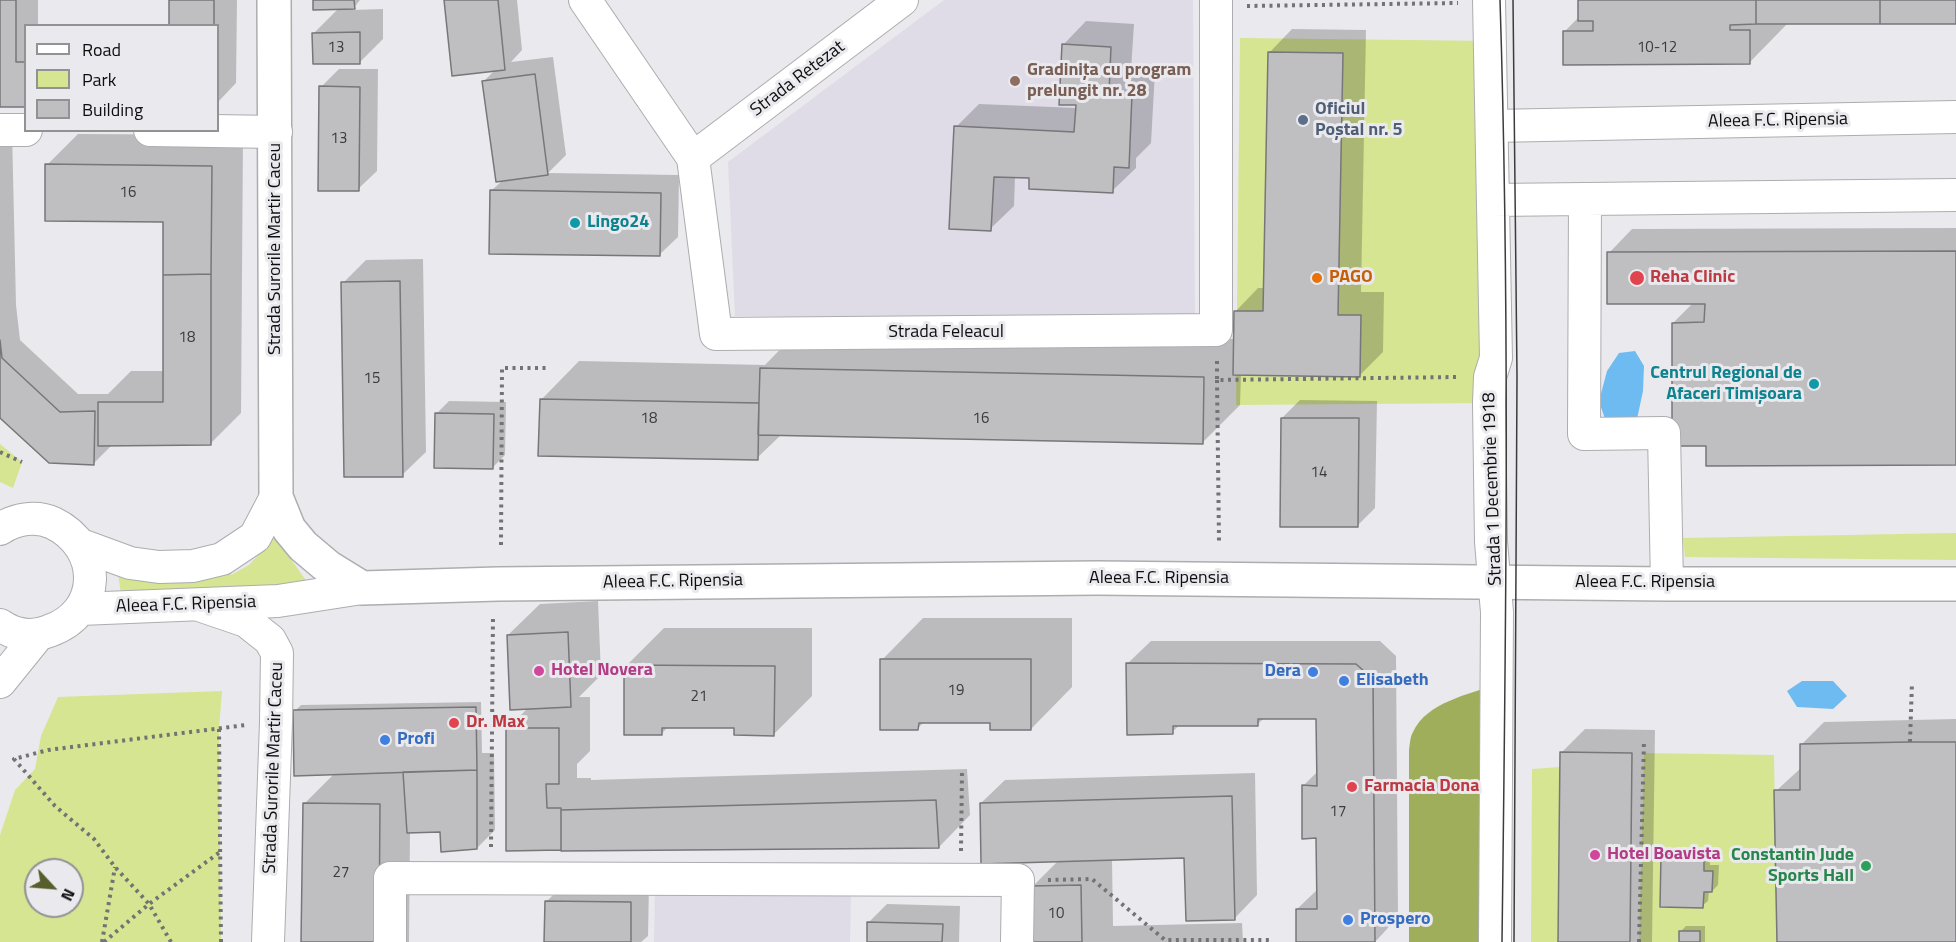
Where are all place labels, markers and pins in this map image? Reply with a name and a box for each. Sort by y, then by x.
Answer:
place label: Gradinița cu program prelungit nr. 28 [1027,60,1191,103]
marker: Gradinița cu program prelungit nr. 28 [1008,74,1022,88]
place label: Oficiul Poștal nr. 5 [1315,99,1403,142]
marker: Oficiul Poștal nr. 5 [1296,113,1310,127]
place label: Lingo24 [587,212,649,234]
marker: Lingo24 [568,216,582,230]
place label: PAGO [1329,267,1373,289]
place label: Reha Clinic [1650,267,1735,289]
marker: Reha Clinic [1628,269,1646,287]
marker: PAGO [1310,271,1324,285]
place label: Centrul Regional de Afaceri Timișoara [1650,363,1802,406]
marker: Centrul Regional de Afaceri Timișoara [1807,377,1821,391]
place label: Hotel Novera [551,660,653,682]
place label: Dera [1264,661,1301,683]
marker: Hotel Novera [532,664,546,678]
marker: Dera [1306,665,1320,679]
place label: Elisabeth [1356,670,1429,692]
marker: Elisabeth [1337,674,1351,688]
place label: Dr. Max [466,712,525,734]
marker: Dr. Max [447,716,461,730]
place label: Profi [397,729,435,751]
marker: Profi [378,733,392,747]
place label: Farmacia Dona [1364,776,1479,798]
marker: Farmacia Dona [1345,780,1359,794]
place label: Hotel Boavista [1607,844,1721,866]
place label: Constantin Jude Sports Hall [1731,845,1854,888]
marker: Hotel Boavista [1588,848,1602,862]
marker: Constantin Jude Sports Hall [1859,859,1873,873]
place label: Prospero [1360,909,1431,931]
marker: Prospero [1341,913,1355,927]

